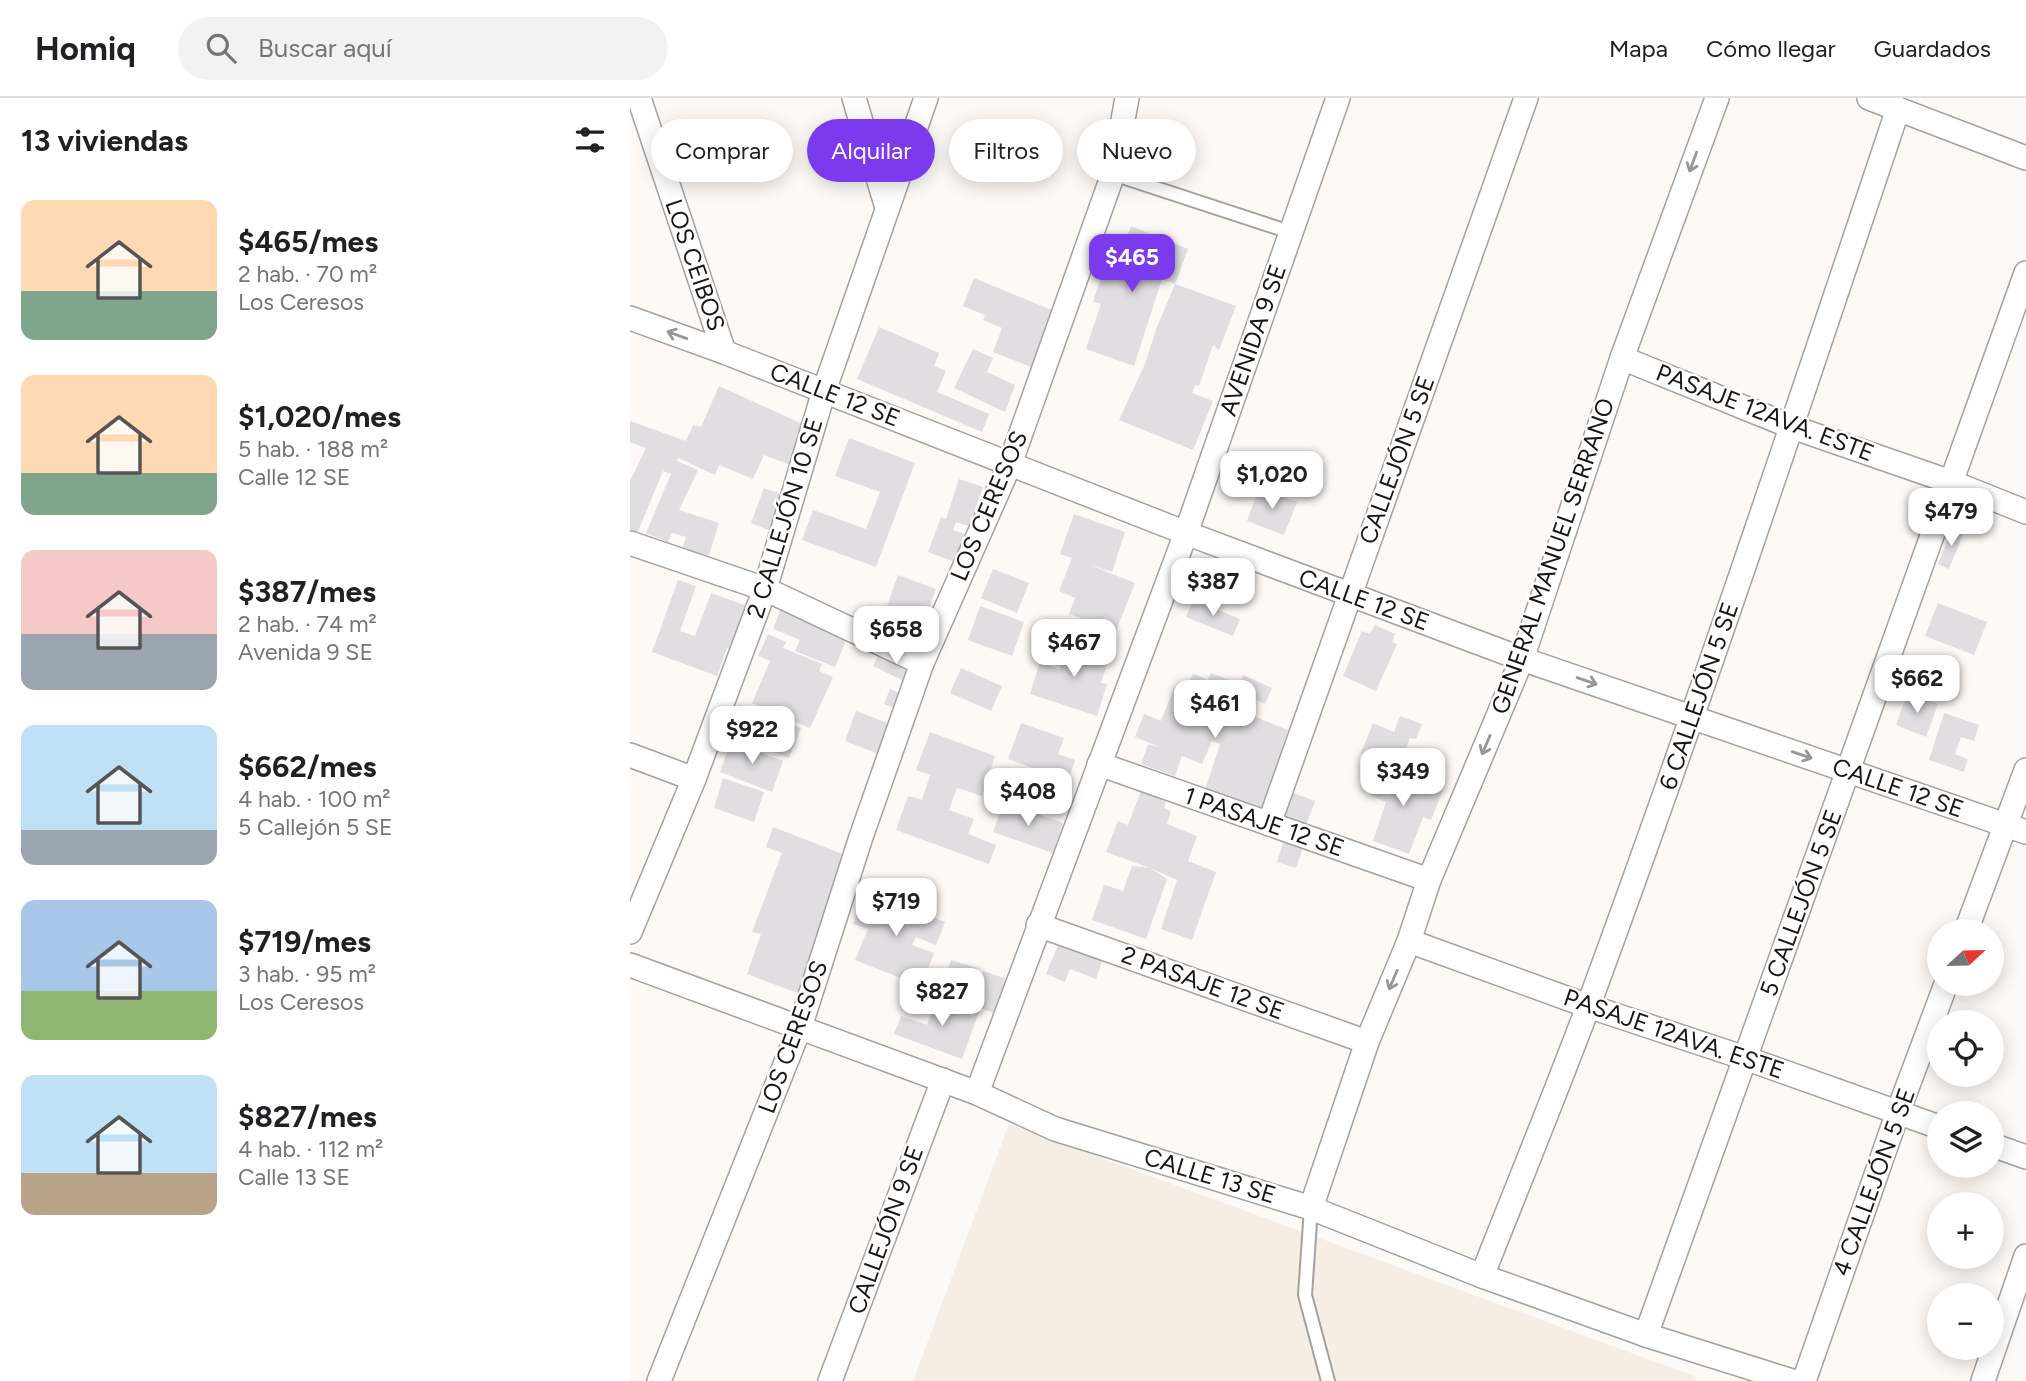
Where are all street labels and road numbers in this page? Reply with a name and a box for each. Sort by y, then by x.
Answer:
street label: LOS CEIBOS [659,195,732,335]
street label: AVENIDA 9 SE [1213,260,1292,419]
street label: CALLE 12 SE [766,356,904,433]
street label: PASAJE 12AVA. ESTE [1652,358,1878,468]
street label: CALLEJÓN 5 SE [1353,372,1440,548]
street label: GENERAL MANUEL SERRANO [1485,394,1620,718]
street label: 2 CALLEJÓN 10 SE [740,414,829,621]
street label: LOS CERESOS [944,426,1033,585]
street label: CALLE 12 SE [1295,563,1433,637]
street label: 6 CALLEJÓN 5 SE [1653,598,1744,793]
street label: CALLE 12 SE [1829,752,1968,824]
street label: 1 PASAJE 12 SE [1180,781,1348,863]
street label: 5 CALLEJÓN 5 SE [1753,805,1848,1000]
street label: 2 PASAJE 12 SE [1118,940,1289,1025]
street label: LOS CERESOS [752,957,834,1117]
street label: PASAJE 12AVA. ESTE [1560,982,1788,1085]
street label: 4 CALLEJÓN 5 SE [1826,1084,1921,1280]
street label: CALLEJÓN 9 SE [842,1142,929,1318]
street label: CALLE 13 SE [1141,1142,1280,1209]

